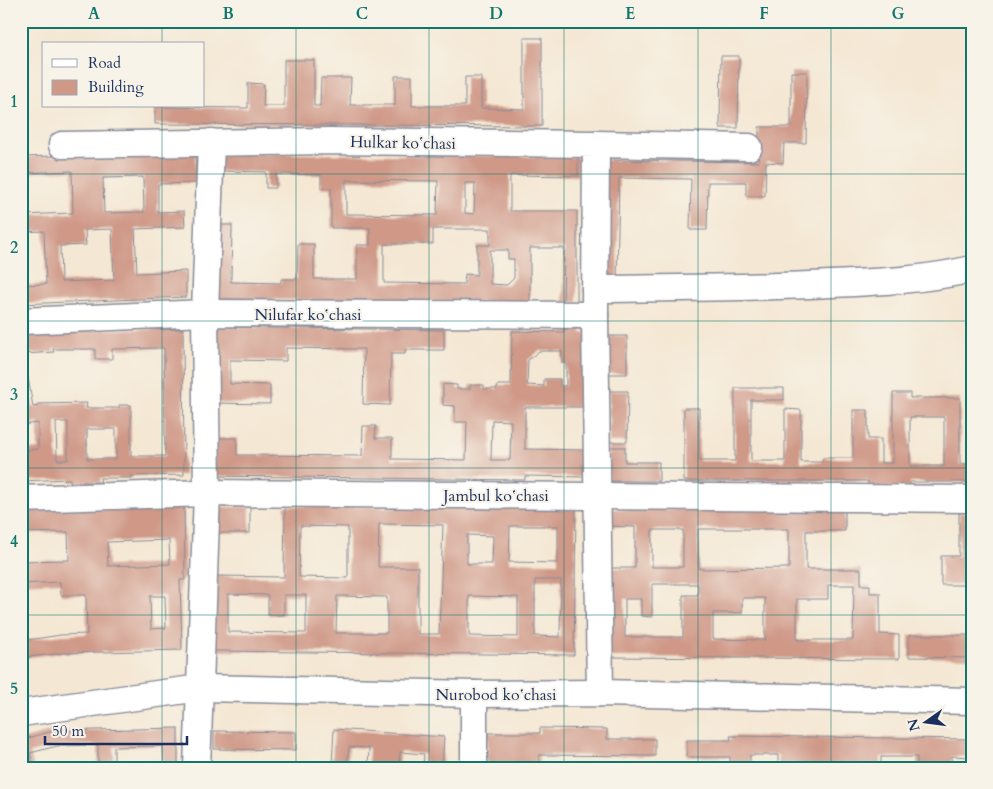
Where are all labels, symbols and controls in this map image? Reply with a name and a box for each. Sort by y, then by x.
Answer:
text: A [88,3,100,25]
text: B [222,3,234,25]
text: C [356,3,368,25]
text: D [489,3,503,25]
text: E [625,3,635,25]
text: F [759,3,769,25]
text: G [891,3,905,25]
legend [42,42,205,108]
text: Road [88,53,121,73]
text: Building [88,77,144,97]
text: 1 [10,91,18,113]
street label: Hulkar koʻchasi [350,131,457,155]
text: 2 [10,237,18,259]
street label: Nilufar koʻchasi [254,304,362,326]
text: 3 [10,384,18,406]
street label: Jambul koʻchasi [441,485,549,507]
text: 4 [10,531,18,553]
text: 5 [10,678,18,700]
street label: Nurobod koʻchasi [435,684,557,706]
north arrow [900,696,950,746]
scale bar [45,714,188,746]
text: N [903,717,925,733]
text: 50 m [52,721,84,741]

